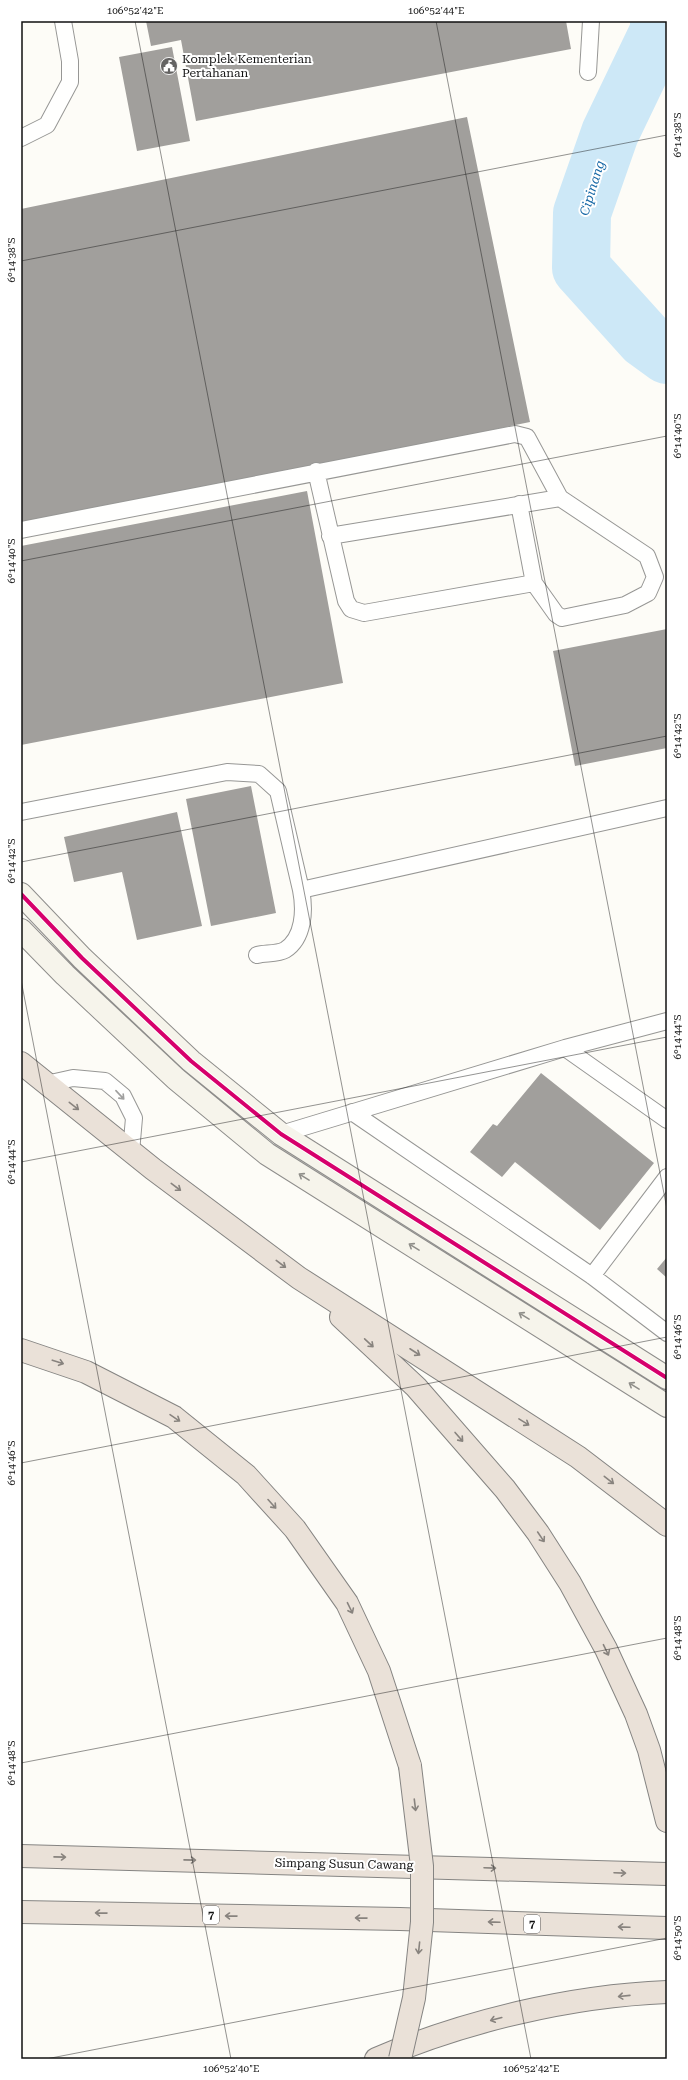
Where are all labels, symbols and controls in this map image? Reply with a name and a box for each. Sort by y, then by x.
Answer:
text: 106°52'42"E [107,5,163,16]
text: 106°52'44"E [408,5,464,16]
place label: Komplek Kementerian Pertahanan [182,52,312,80]
public building icon: Komplek Kementerian Pertahanan [159,56,179,76]
text: 6°14'38"S [672,112,683,158]
water label: Cipinang [576,158,608,217]
text: 6°14'38"S [6,237,17,283]
text: 6°14'40"S [672,413,683,459]
text: 6°14'40"S [6,538,17,584]
text: 6°14'42"S [672,713,683,759]
text: 6°14'42"S [6,838,17,884]
text: 6°14'44"S [672,1014,683,1060]
one-way arrow [116,1090,125,1100]
one-way arrow [69,1102,80,1111]
text: 6°14'44"S [6,1139,17,1185]
one-way arrow [298,1173,310,1181]
one-way arrow [171,1182,182,1191]
one-way arrow [409,1243,420,1251]
one-way arrow [275,1260,286,1268]
one-way arrow [518,1312,530,1320]
text: 6°14'46"S [672,1314,683,1360]
one-way arrow [364,1338,374,1348]
one-way arrow [409,1349,421,1357]
one-way arrow [52,1359,64,1367]
one-way arrow [629,1382,640,1390]
one-way arrow [169,1415,181,1423]
one-way arrow [518,1418,529,1426]
one-way arrow [454,1431,463,1442]
text: 6°14'46"S [6,1440,17,1486]
one-way arrow [604,1476,615,1485]
one-way arrow [267,1499,277,1509]
one-way arrow [536,1532,545,1543]
one-way arrow [347,1602,354,1614]
text: 6°14'48"S [672,1615,683,1661]
one-way arrow [603,1643,610,1655]
text: 6°14'48"S [6,1740,17,1786]
one-way arrow [411,1798,418,1811]
one-way arrow [53,1853,66,1861]
street label: Simpang Susun Cawang [275,1856,414,1872]
one-way arrow [183,1857,196,1864]
one-way arrow [483,1865,496,1872]
one-way arrow [613,1869,626,1876]
road number: 7 [203,1906,219,1924]
one-way arrow [95,1909,108,1917]
one-way arrow [225,1912,238,1920]
one-way arrow [355,1914,368,1922]
road number: 7 [524,1915,540,1933]
text: 6°14'50"S [672,1915,683,1961]
one-way arrow [488,1919,501,1926]
one-way arrow [618,1923,631,1930]
one-way arrow [416,1941,423,1954]
one-way arrow [617,1993,630,2000]
one-way arrow [489,2016,502,2023]
text: 106°52'40"E [203,2063,259,2074]
text: 106°52'42"E [503,2063,559,2074]

